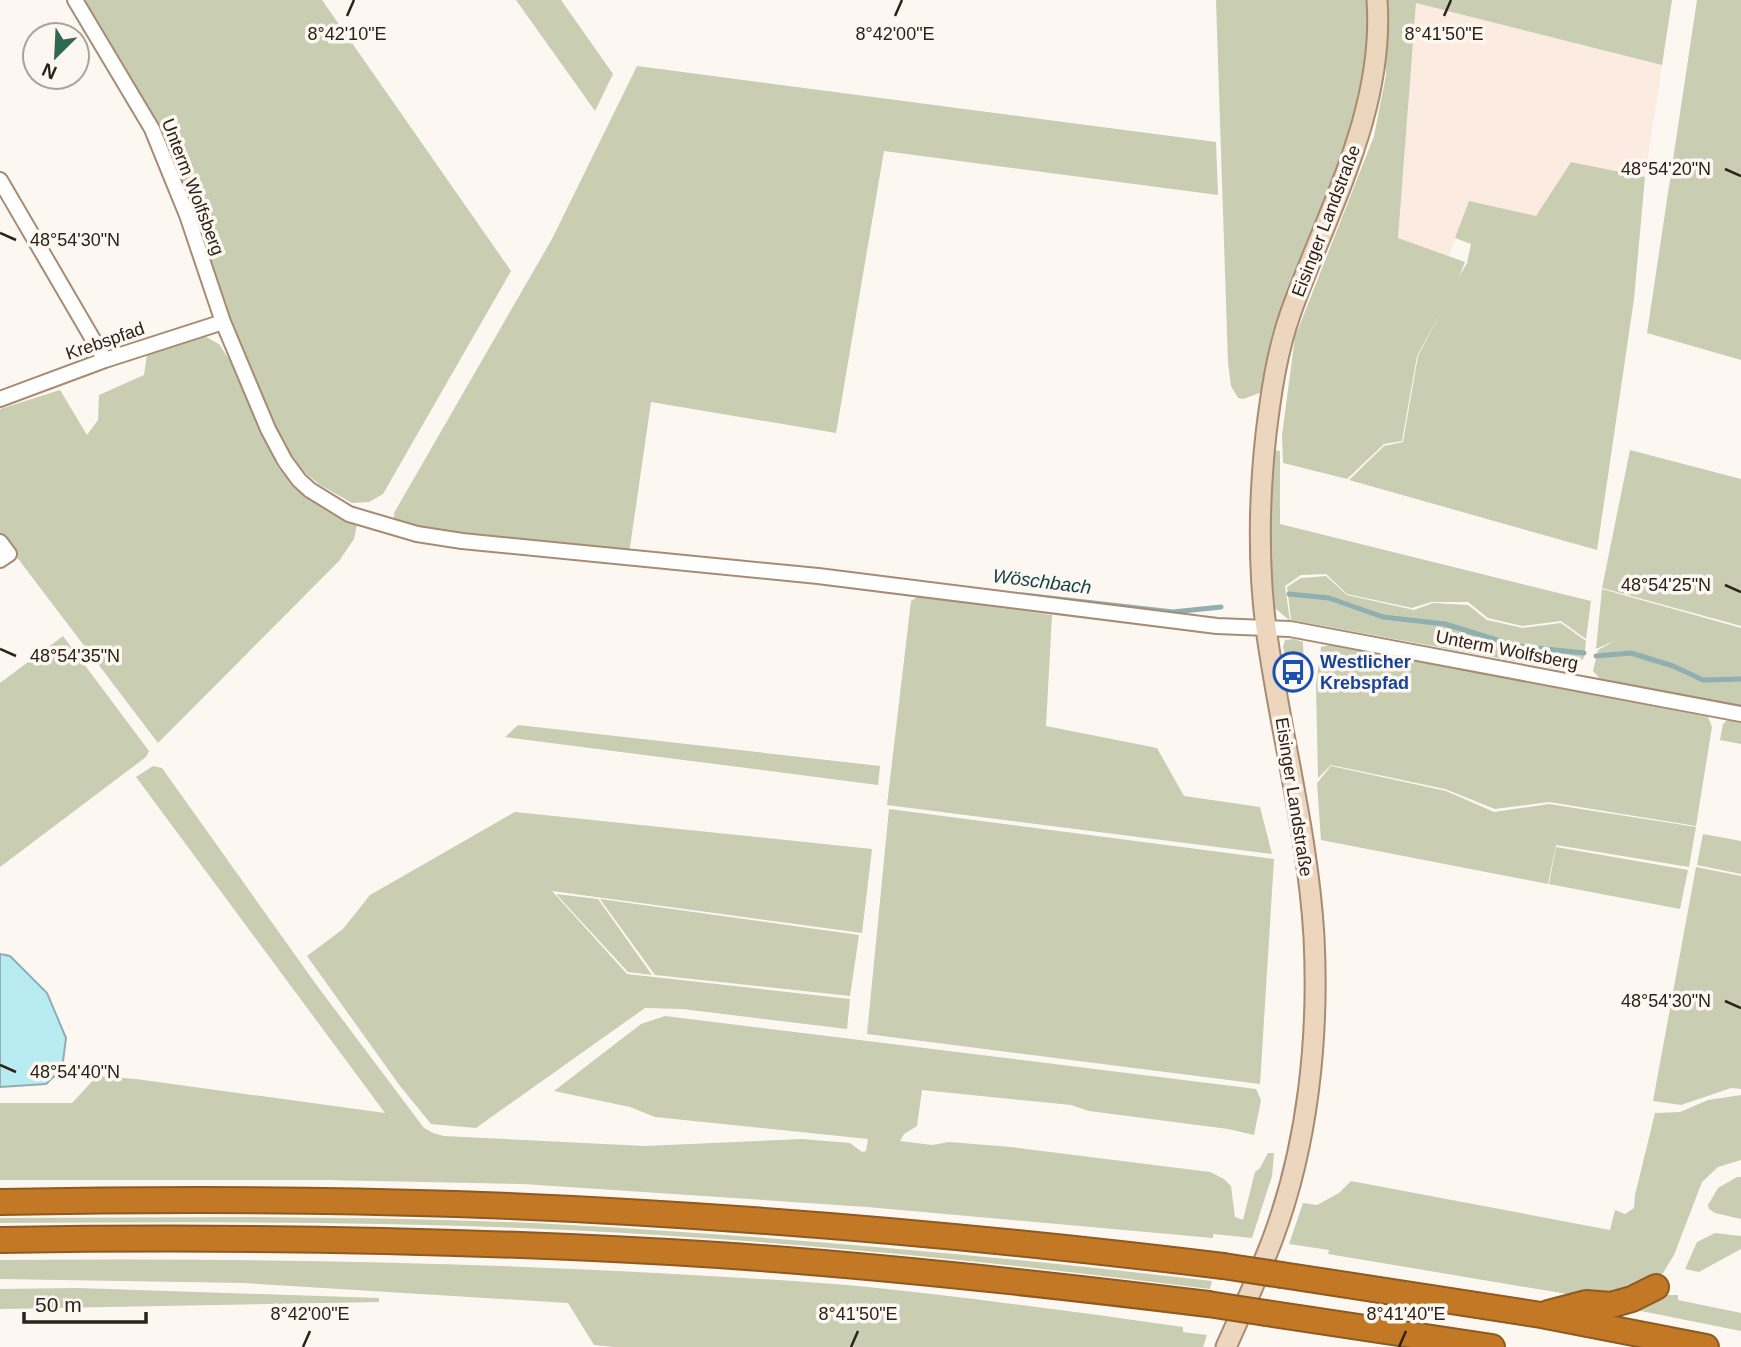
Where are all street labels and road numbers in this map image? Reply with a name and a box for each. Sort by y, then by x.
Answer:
street label: Unterm Wolfsberg [158,116,228,258]
street label: Eisinger Landstraße [1288,142,1364,300]
street label: Krebspfad [63,318,147,364]
street label: Unterm Wolfsberg [1434,626,1580,674]
street label: Eisinger Landstraße [1272,716,1316,878]

